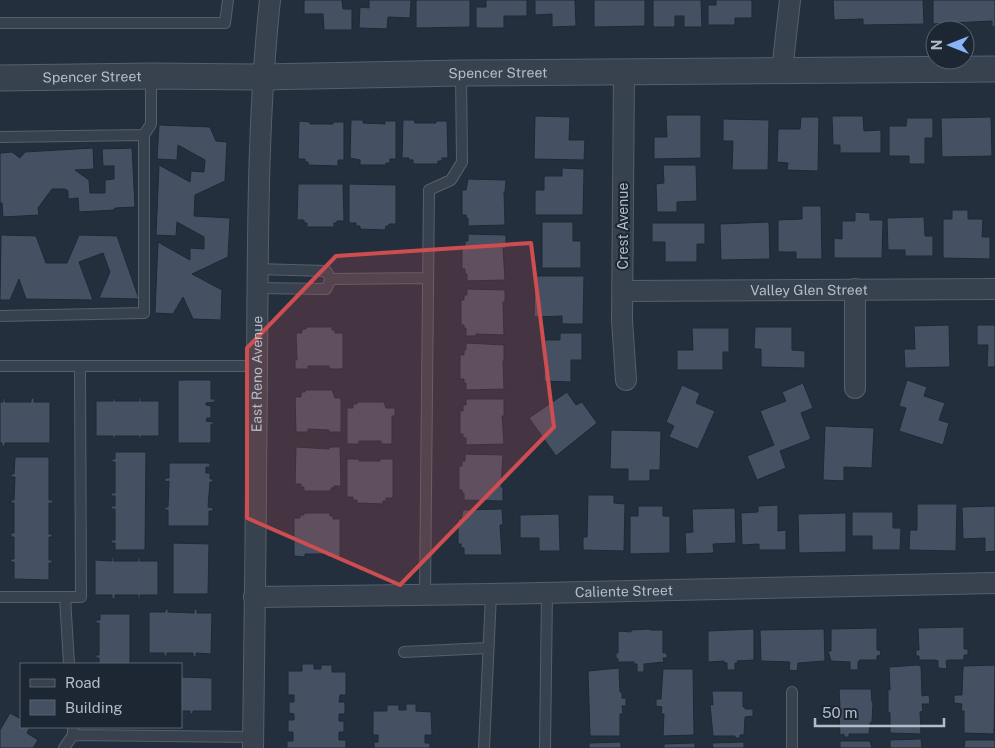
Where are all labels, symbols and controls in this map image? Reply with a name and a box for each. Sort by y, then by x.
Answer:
north arrow [925,20,975,70]
text: N [929,40,945,50]
street label: Spencer Street [448,64,548,81]
street label: Spencer Street [42,68,142,85]
street label: Crest Avenue [615,183,631,269]
street label: Valley Glen Street [750,282,868,298]
street label: East Reno Avenue [248,316,265,432]
street label: Caliente Street [575,582,673,600]
legend [20,663,182,728]
text: Road [65,674,101,691]
scale bar [815,696,944,728]
text: Building [65,699,123,716]
text: 50 m [822,704,857,721]

